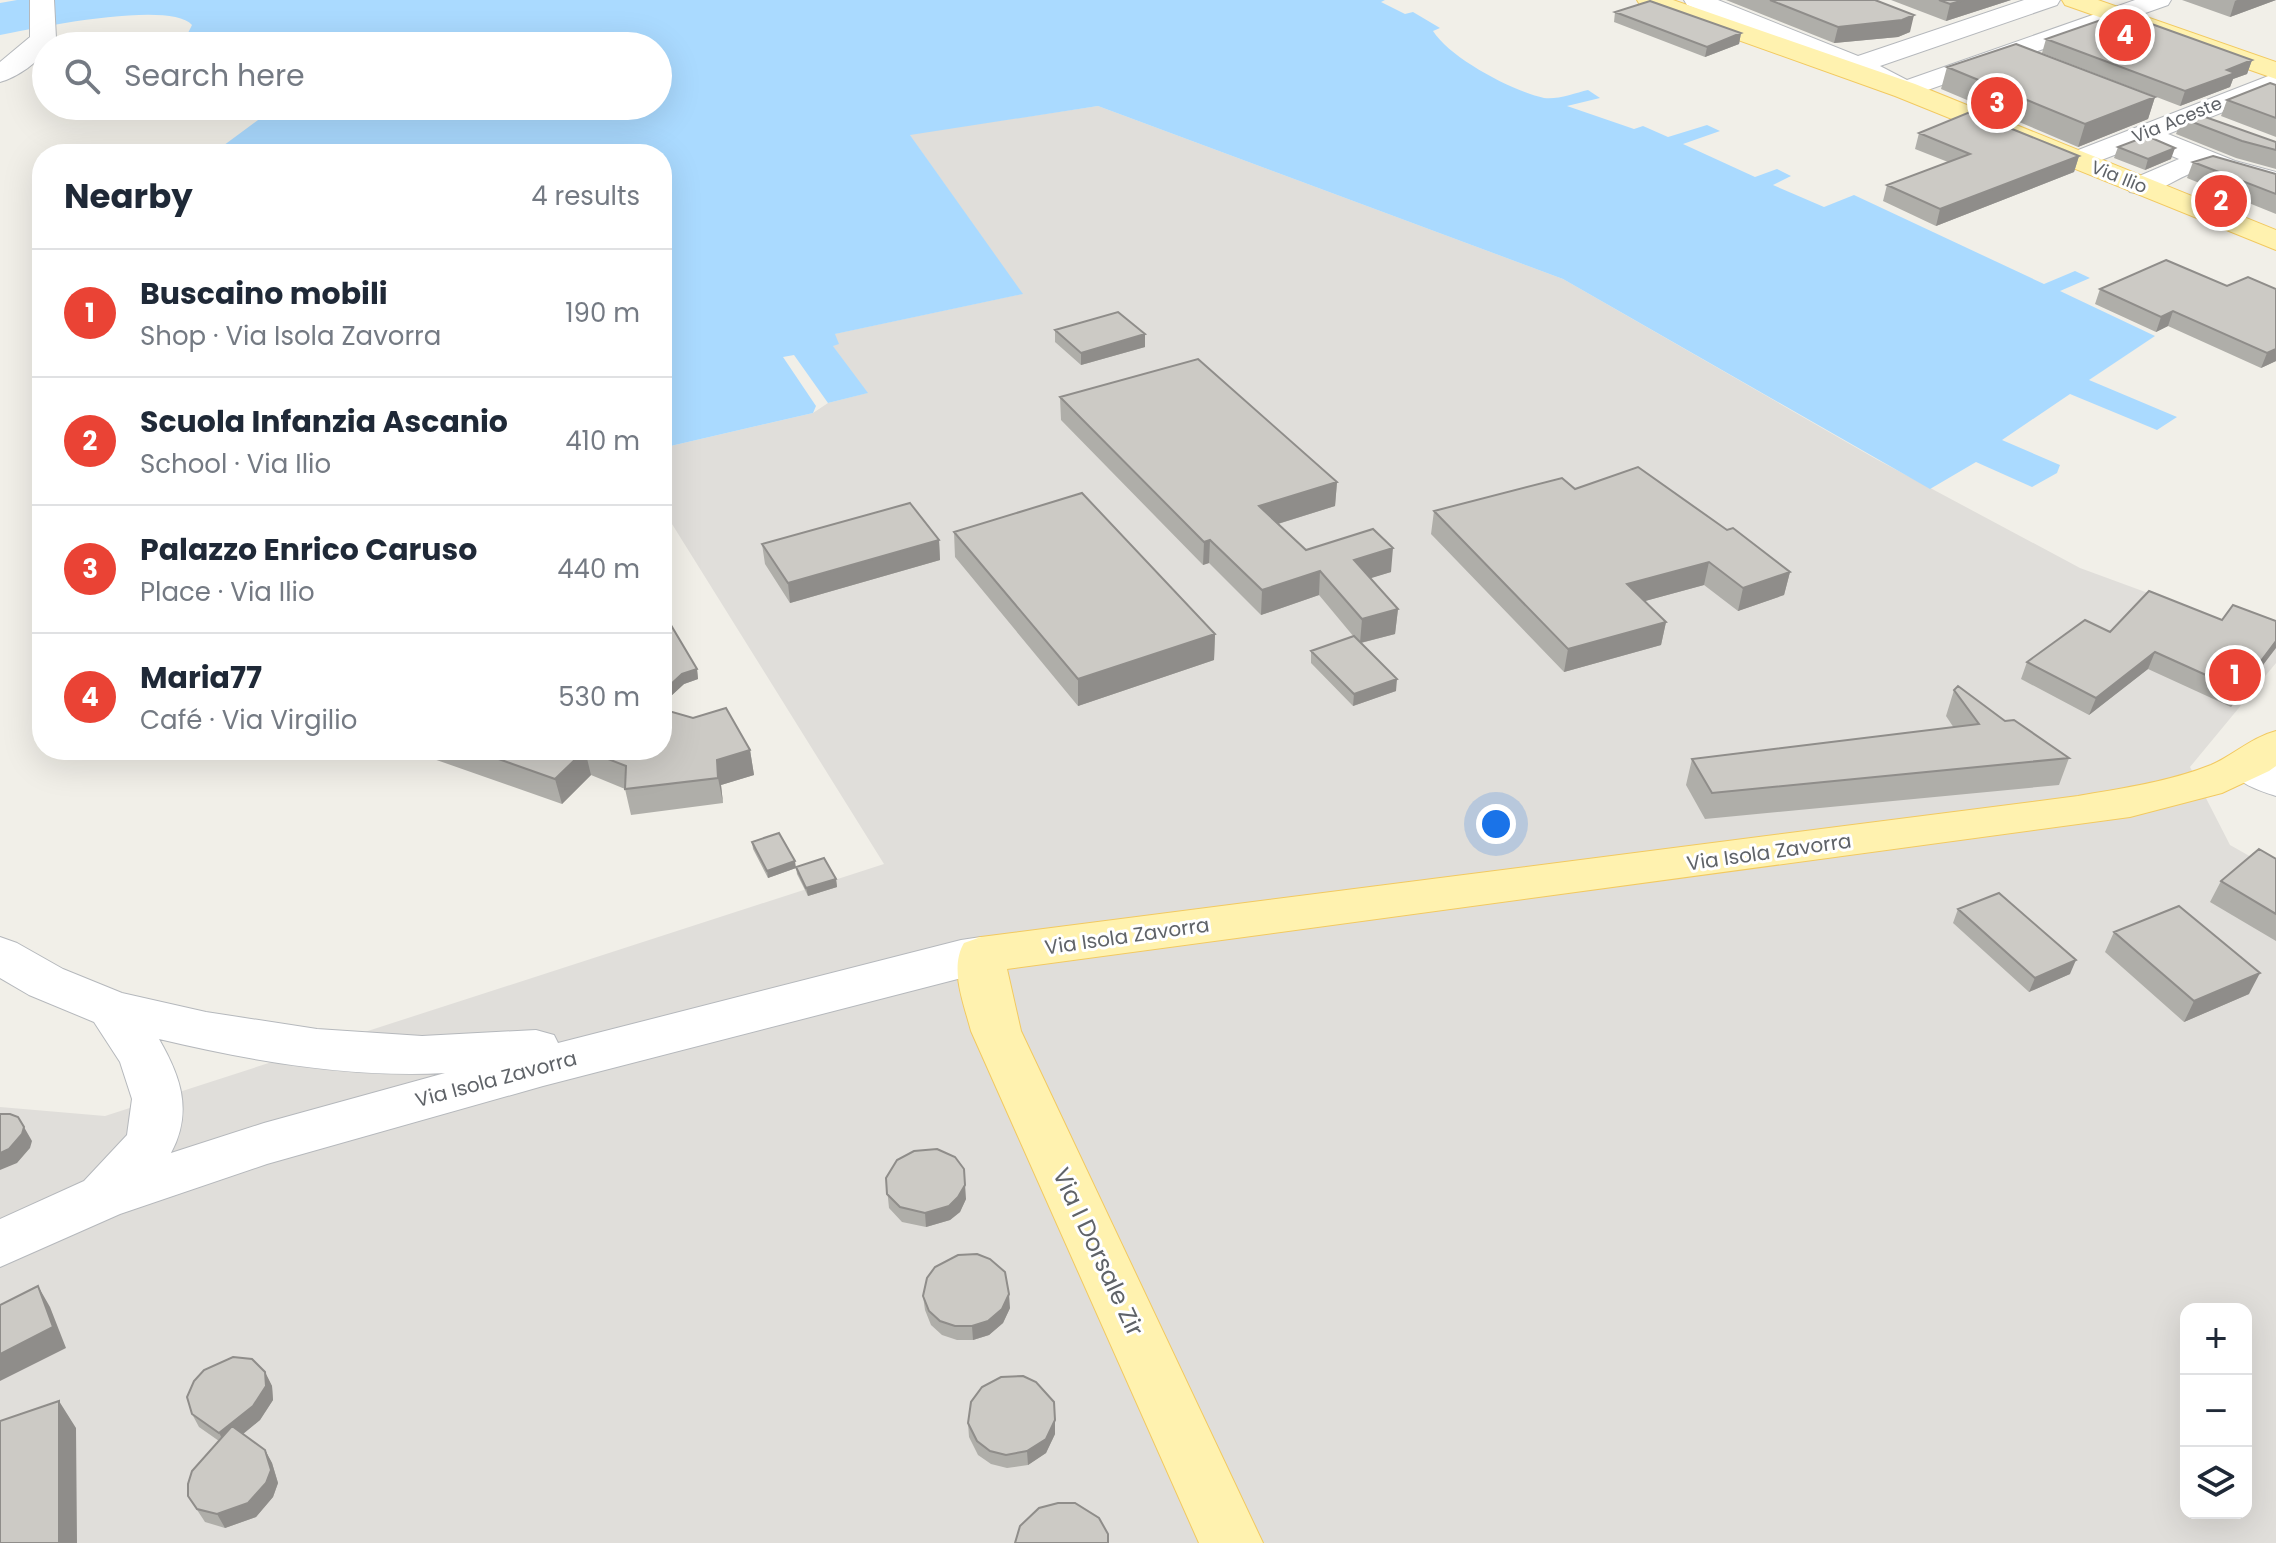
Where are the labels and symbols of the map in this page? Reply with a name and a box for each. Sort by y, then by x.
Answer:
pin: 4 [2099,5,2151,65]
pin: 3 [1971,73,2023,133]
street label: Via Aceste [2128,90,2225,149]
street label: Via Ilio [2087,154,2151,199]
pin: 2 [2195,171,2247,231]
pin: 1 [2209,645,2261,705]
your location [1476,804,1516,844]
street label: Via Isola Zavorra [1685,827,1853,877]
street label: Via Isola Zavorra [1043,911,1211,961]
street label: Via Isola Zavorra [412,1044,580,1114]
street label: Via I Dorsale Zir [1045,1162,1152,1341]

